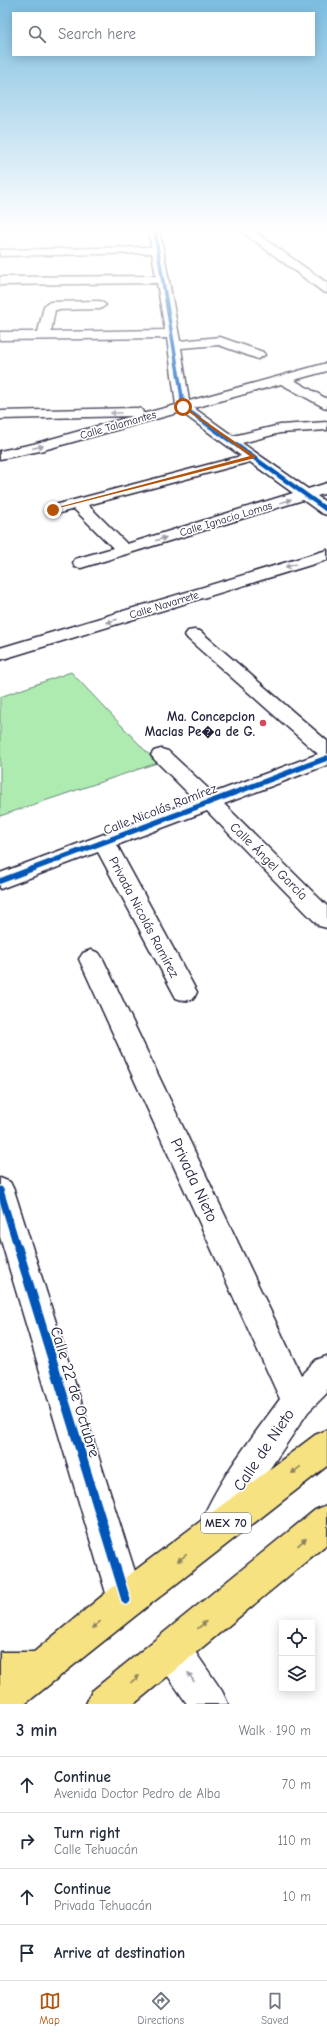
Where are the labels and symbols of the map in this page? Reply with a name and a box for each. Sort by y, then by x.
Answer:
route start [174,398,192,416]
street label: Calle Talamantes [78,408,158,442]
one-way arrow [110,409,122,416]
one-way arrow [32,444,44,450]
one-way arrow [280,498,292,504]
street label: Calle Ignacio Lomas [178,499,274,539]
route end [44,501,62,519]
one-way arrow [156,536,168,542]
one-way arrow [283,563,295,569]
street label: Calle Navarrete [128,588,201,622]
one-way arrow [106,618,118,624]
place label: Ma. Concepcion Macias Pe�a de G. [145,709,255,739]
marker: Ma. Concepcion Macias Pe�a de G. [258,718,268,728]
street label: Calle Nicolás Ramírez [101,780,219,838]
street label: Calle Ángel García [227,818,312,903]
street label: Privada Nicolás Ramírez [106,854,182,980]
street label: Privada Nieto [167,1135,221,1225]
street label: Calle 22 de Octubre [47,1324,103,1460]
street label: Calle de Nieto [230,1406,298,1494]
one-way arrow [291,1466,301,1474]
road number: MEX 70 [201,1513,251,1533]
one-way arrow [297,1538,308,1546]
one-way arrow [176,1553,187,1562]
one-way arrow [197,1620,208,1629]
one-way arrow [90,1621,101,1629]
one-way arrow [187,1672,195,1682]
one-way arrow [130,1675,141,1684]

